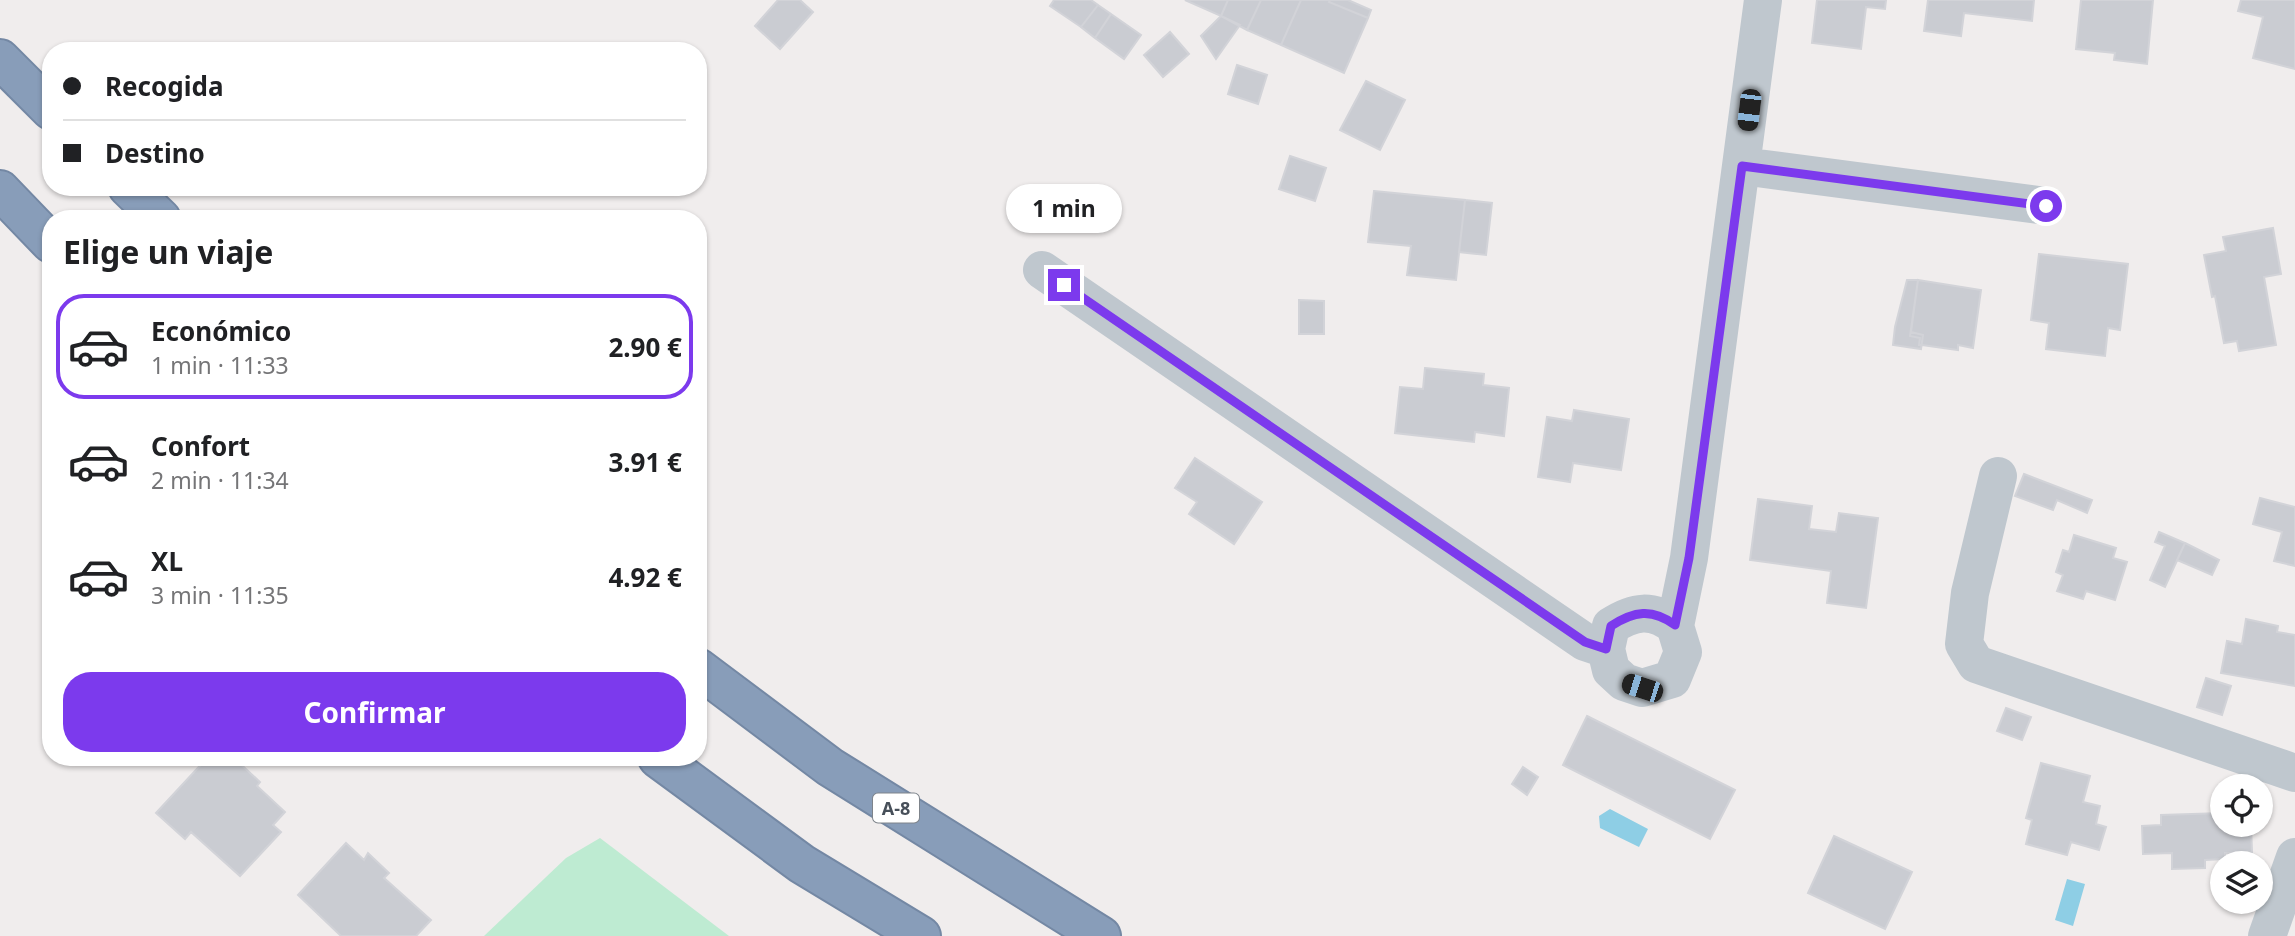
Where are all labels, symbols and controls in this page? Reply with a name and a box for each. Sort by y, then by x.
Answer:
text: Recogida [105,68,223,104]
car [1737,88,1762,132]
text: Destino [105,135,205,171]
callout: 1 min [1006,184,1122,232]
route start [2030,190,2062,222]
text: 1 min [1032,192,1096,224]
text: Elige un viaje [63,230,273,273]
route end [1048,269,1080,301]
text: Económico [151,313,291,349]
icon: car [67,315,130,378]
text: 2.90 € [608,329,682,365]
text: 1 min · 11:33 [151,349,289,381]
text: Confort [151,428,250,464]
icon: car [67,430,130,493]
text: 3.91 € [608,444,682,480]
text: 2 min · 11:34 [151,464,289,496]
text: XL [151,543,183,579]
icon: car [67,545,130,608]
text: 4.92 € [608,559,682,595]
text: 3 min · 11:35 [151,579,289,611]
button: Confirmar [63,672,686,752]
car [1619,672,1666,704]
map controls [2210,774,2273,914]
button: locate [2210,774,2273,837]
road number: A-8 [873,794,919,822]
button: layers [2210,851,2273,914]

